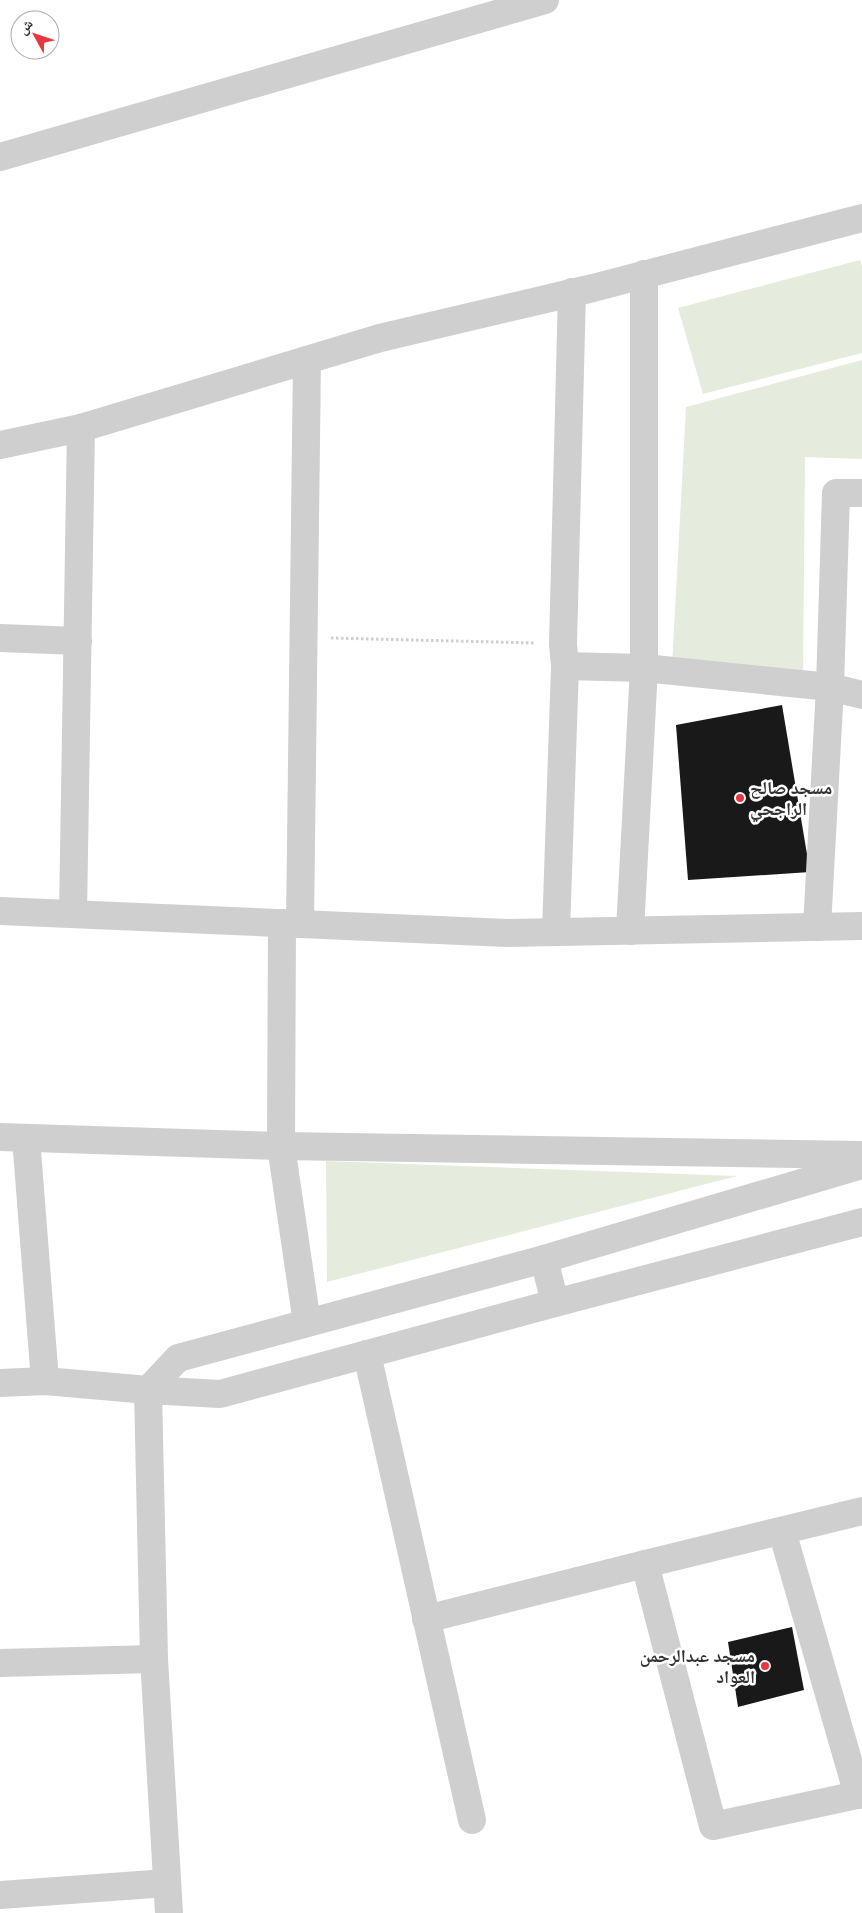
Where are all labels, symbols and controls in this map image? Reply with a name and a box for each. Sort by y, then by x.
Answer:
north arrow [10,10,60,60]
text: ش [14,16,37,38]
place label: مسجد صالح الراجحي [750,777,832,823]
marker: مسجد صالح الراجحي [734,792,746,804]
place label: مسجد عبدالرحمن العواد [640,1645,755,1688]
marker: مسجد عبدالرحمن العواد [759,1660,771,1672]

